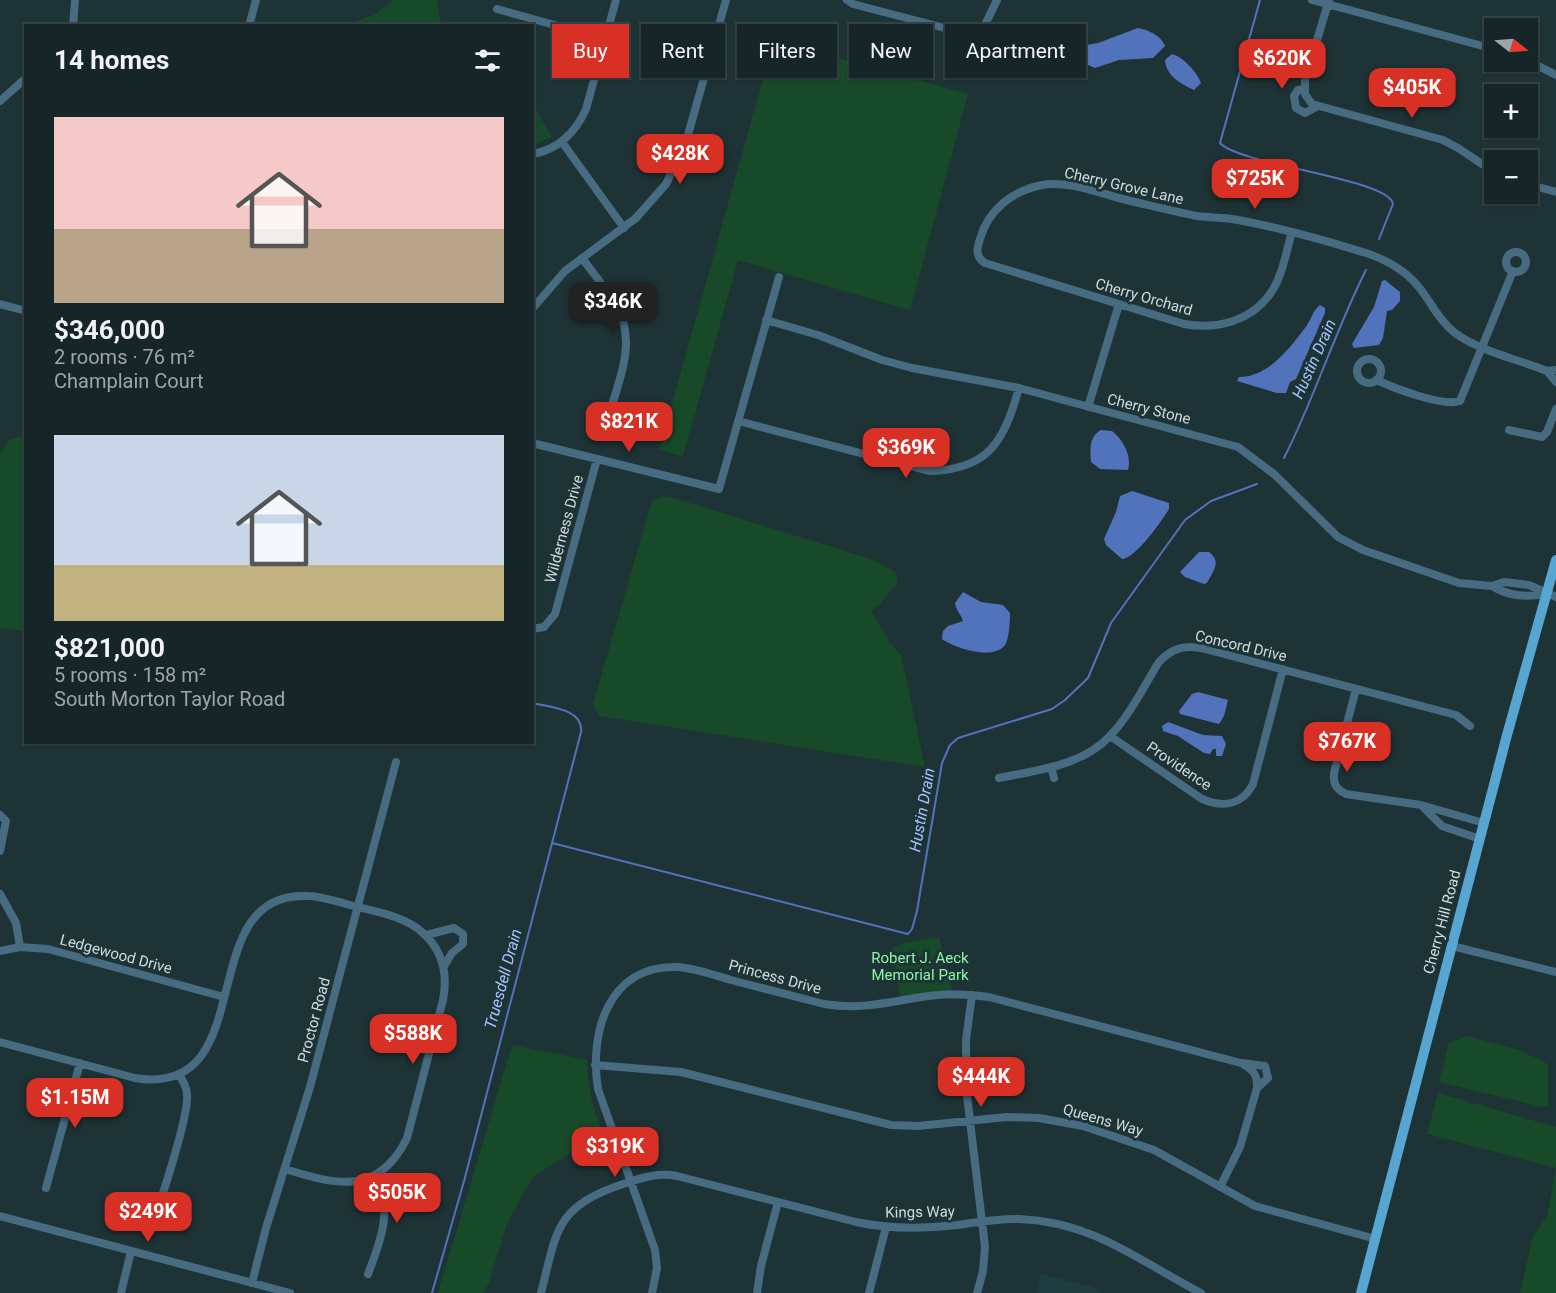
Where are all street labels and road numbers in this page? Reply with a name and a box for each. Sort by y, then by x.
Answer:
street label: Cherry Grove Lane [1063,164,1186,209]
street label: Cherry Orchard [1093,275,1195,319]
street label: Cherry Stone [1105,390,1193,428]
street label: Wilderness Drive [541,473,587,585]
street label: Concord Drive [1193,627,1289,665]
street label: Providence [1143,738,1215,794]
street label: Cherry Hill Road [1419,868,1465,976]
street label: Ledgewood Drive [58,930,174,978]
street label: Princess Drive [727,956,823,998]
street label: Proctor Road [294,975,334,1065]
street label: Queens Way [1061,1100,1145,1140]
street label: Kings Way [885,1202,955,1222]

